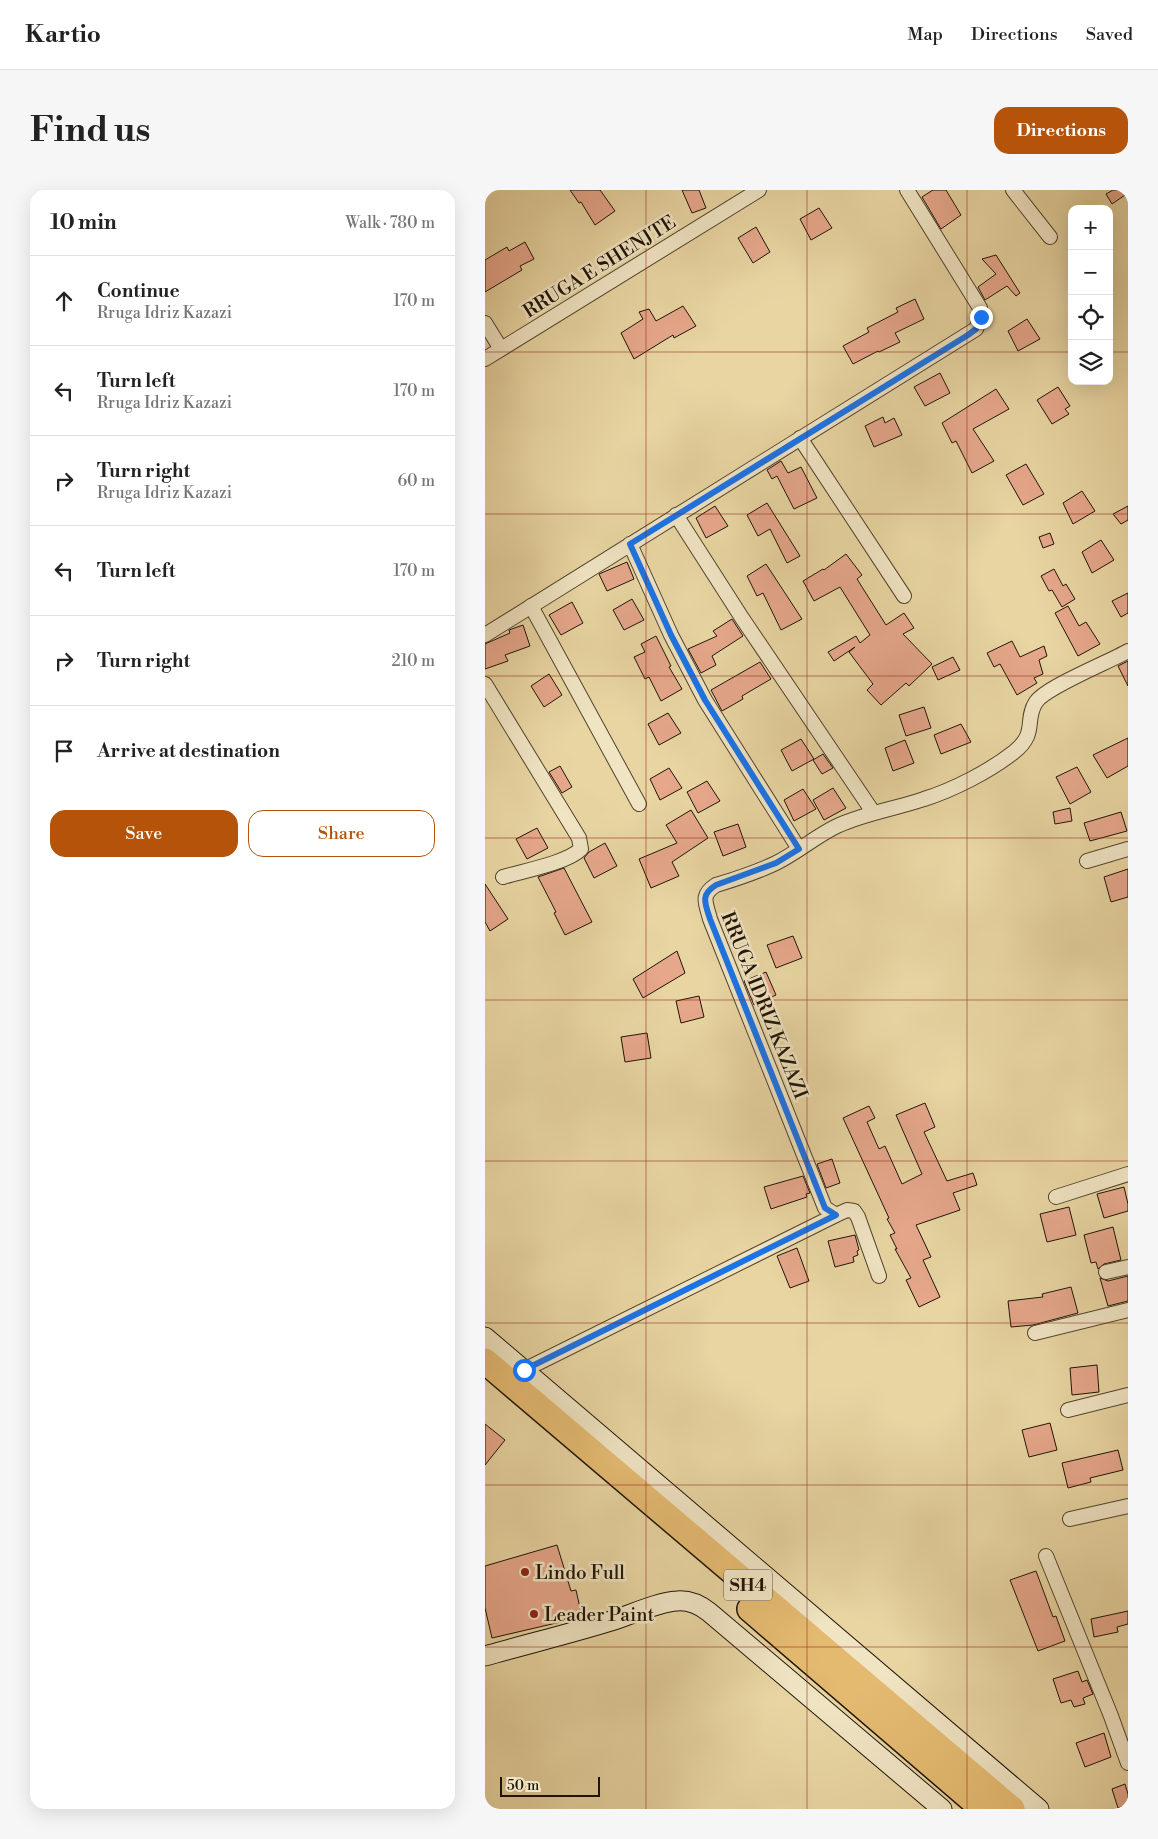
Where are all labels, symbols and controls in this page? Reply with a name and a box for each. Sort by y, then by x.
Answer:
text: Kartio [25,20,101,50]
text: Map [907,23,943,46]
text: Directions [971,23,1058,46]
text: Saved [1086,23,1133,46]
button: Directions [994,107,1128,154]
text: Find us [30,109,150,152]
map controls [1068,205,1113,385]
button: + [1068,205,1113,250]
text: 10 min [50,210,117,236]
street label: RRUGA E SHENJTE [519,210,680,324]
text: Walk · 780 m [346,213,435,233]
button: − [1068,250,1113,295]
text: Continue [97,279,180,303]
icon: ahead [50,287,78,315]
text: 170 m [393,291,435,311]
button: locate [1068,295,1113,340]
text: Rruga Idriz Kazazi [97,303,232,323]
route end [970,306,993,329]
button: layers [1068,340,1113,385]
text: Turn left [97,369,176,393]
icon: left [50,377,78,405]
text: 170 m [393,381,435,401]
text: Rruga Idriz Kazazi [97,393,232,413]
text: Turn right [97,459,190,483]
icon: right [50,467,78,495]
text: 60 m [397,471,435,491]
text: Rruga Idriz Kazazi [97,483,232,503]
icon: left [50,557,78,585]
text: Turn left [97,559,176,583]
text: 170 m [393,561,435,581]
icon: right [50,647,78,675]
text: Turn right [97,649,190,673]
text: 210 m [391,651,435,671]
icon: arrive [50,737,78,765]
text: Arrive at destination [97,739,280,763]
button: Save [50,810,238,857]
button: Share [248,810,435,857]
street label: RRUGA IDRIZ KAZAZI [716,908,813,1102]
route start [513,1359,536,1382]
place label: Lindo Full [535,1561,625,1585]
marker: Lindo Full [519,1566,531,1578]
road number: SH4 [724,1570,772,1600]
place label: Leader Paint [544,1603,655,1627]
marker: Leader Paint [528,1608,540,1620]
scale bar [500,1774,600,1797]
text: 50 m [507,1777,539,1795]

